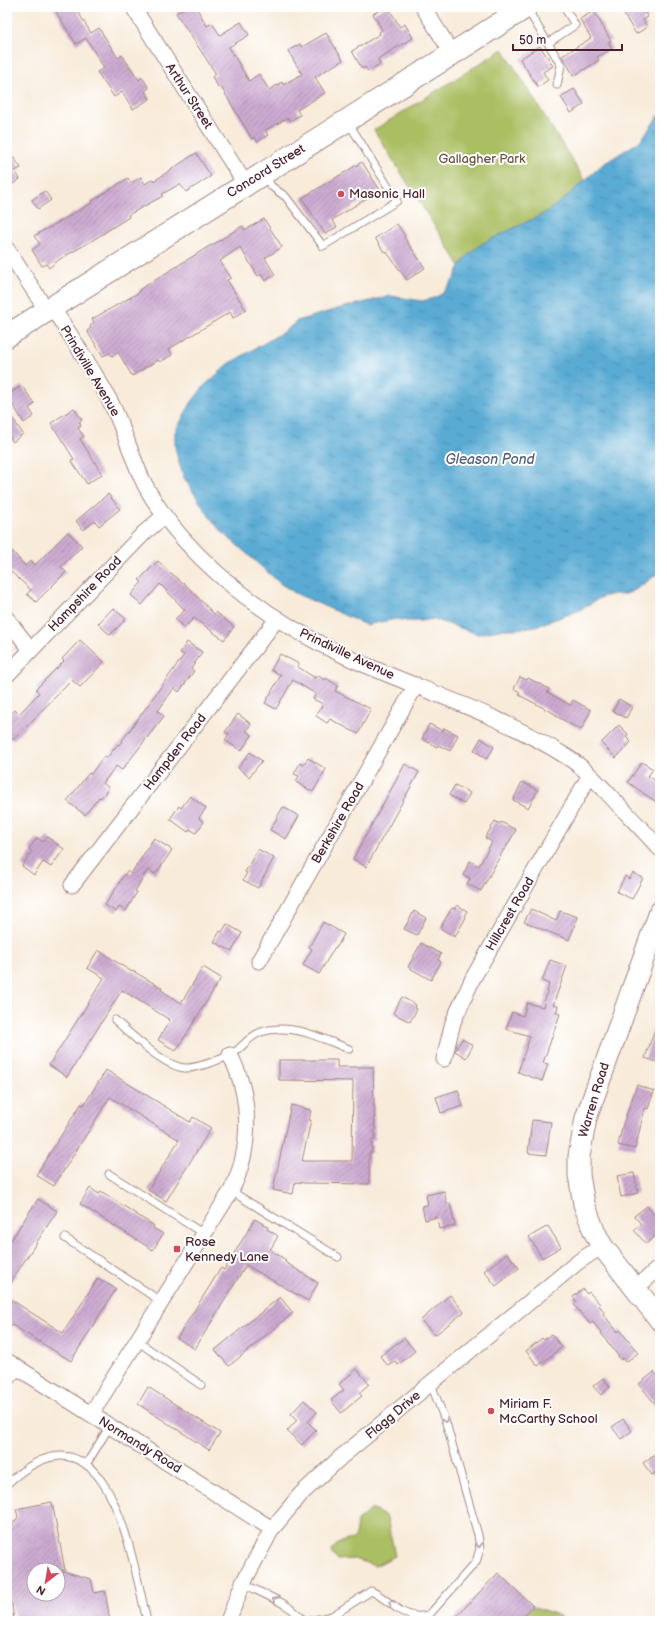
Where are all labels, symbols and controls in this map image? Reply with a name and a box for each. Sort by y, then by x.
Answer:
scale bar [513,26,622,52]
text: 50 m [519,33,546,48]
street label: Arthur Street [162,60,216,132]
street label: Concord Street [224,141,308,201]
park label: Gallagher Park [439,151,526,167]
place label: Masonic Hall [349,186,425,202]
marker: Masonic Hall [336,189,346,199]
street label: Prindiville Avenue [57,323,124,420]
water label: Gleason Pond [445,451,536,468]
street label: Hampshire Road [45,553,125,635]
street label: Prindiville Avenue [297,625,397,683]
street label: Hampden Road [140,711,210,793]
street label: Berkshire Road [308,779,368,867]
street label: Hillcrest Road [482,874,538,954]
street label: Warren Road [575,1061,613,1139]
place label: Rose Kennedy Lane [185,1234,269,1265]
marker: Rose Kennedy Lane [172,1244,182,1254]
street label: Flagg Drive [362,1387,424,1443]
place label: Miriam F. McCarthy School [499,1396,598,1427]
marker: Miriam F. McCarthy School [486,1406,496,1416]
street label: Normandy Road [96,1413,184,1477]
one-way arrow [440,1416,448,1423]
one-way arrow [474,1542,483,1548]
north arrow [26,1562,66,1602]
text: N [34,1582,48,1598]
one-way arrow [272,1597,279,1605]
one-way arrow [389,1601,396,1608]

